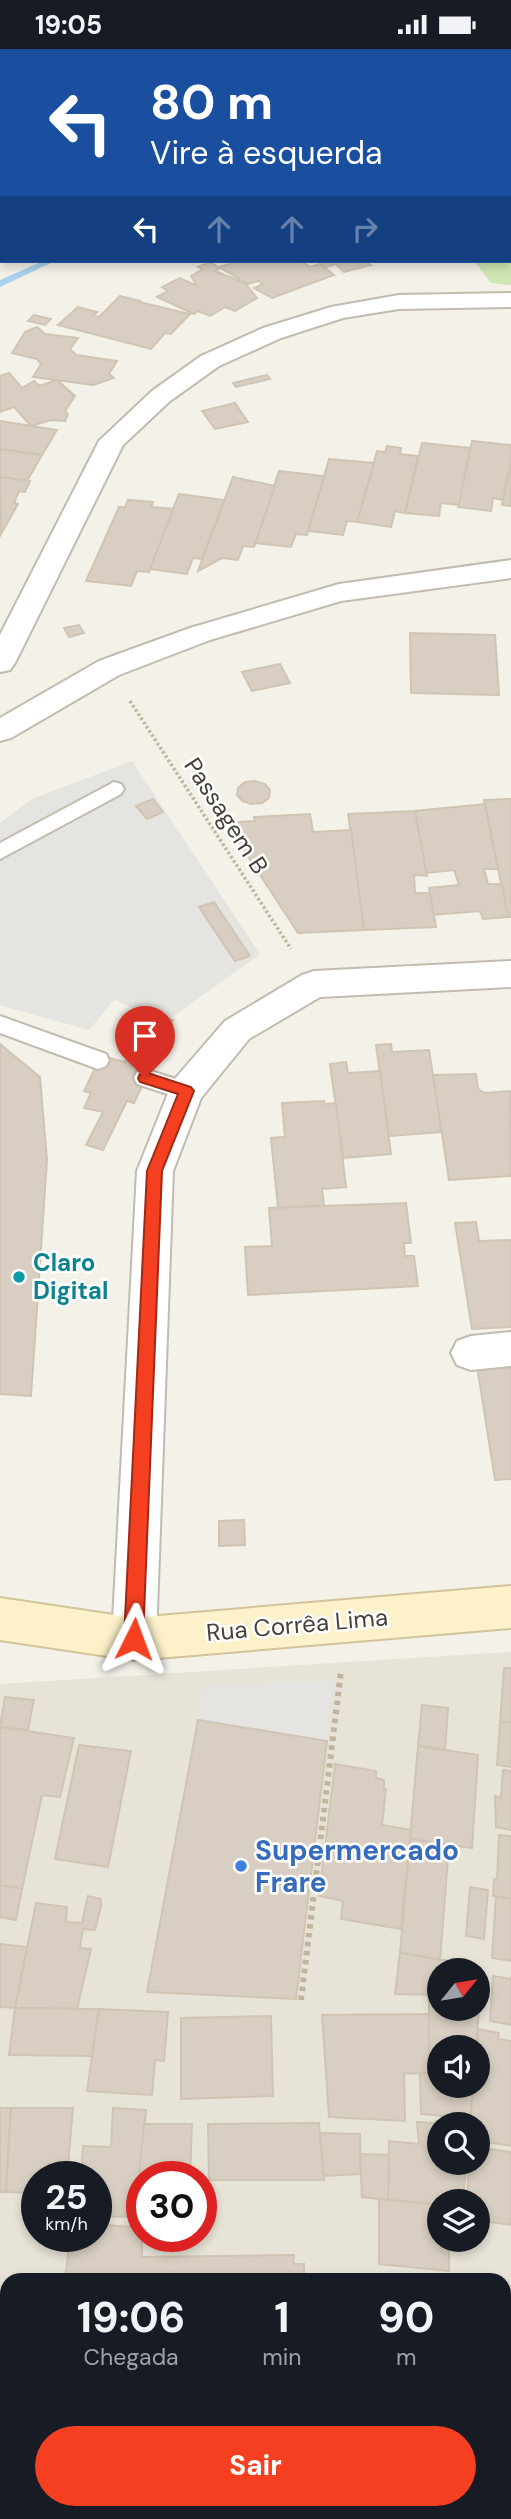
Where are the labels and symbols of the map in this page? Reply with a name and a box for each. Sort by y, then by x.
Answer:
street label: Passagem B [177,752,275,880]
pin [115,1006,175,1078]
place label: Claro Digital [33,1247,108,1306]
marker: Claro Digital [11,1269,27,1285]
street label: Rua Corrêa Lima [205,1601,389,1648]
position arrow [97,1602,171,1676]
place label: Supermercado Frare [255,1832,459,1901]
marker: Supermercado Frare [233,1858,249,1874]
north arrow [427,1958,490,2021]
speed limit sign: 30 [126,2161,217,2252]

